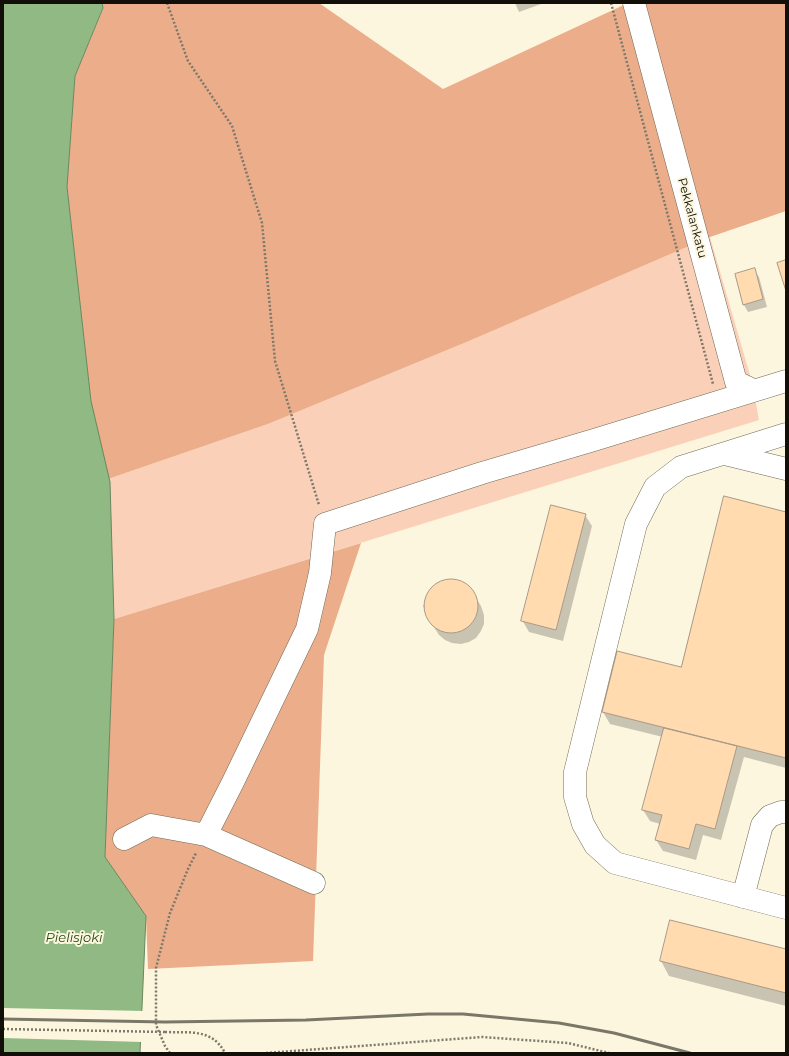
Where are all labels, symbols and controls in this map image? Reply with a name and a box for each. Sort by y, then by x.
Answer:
street label: Pekkalankatu [674,176,710,260]
water label: Pielisjoki [46,930,102,946]

